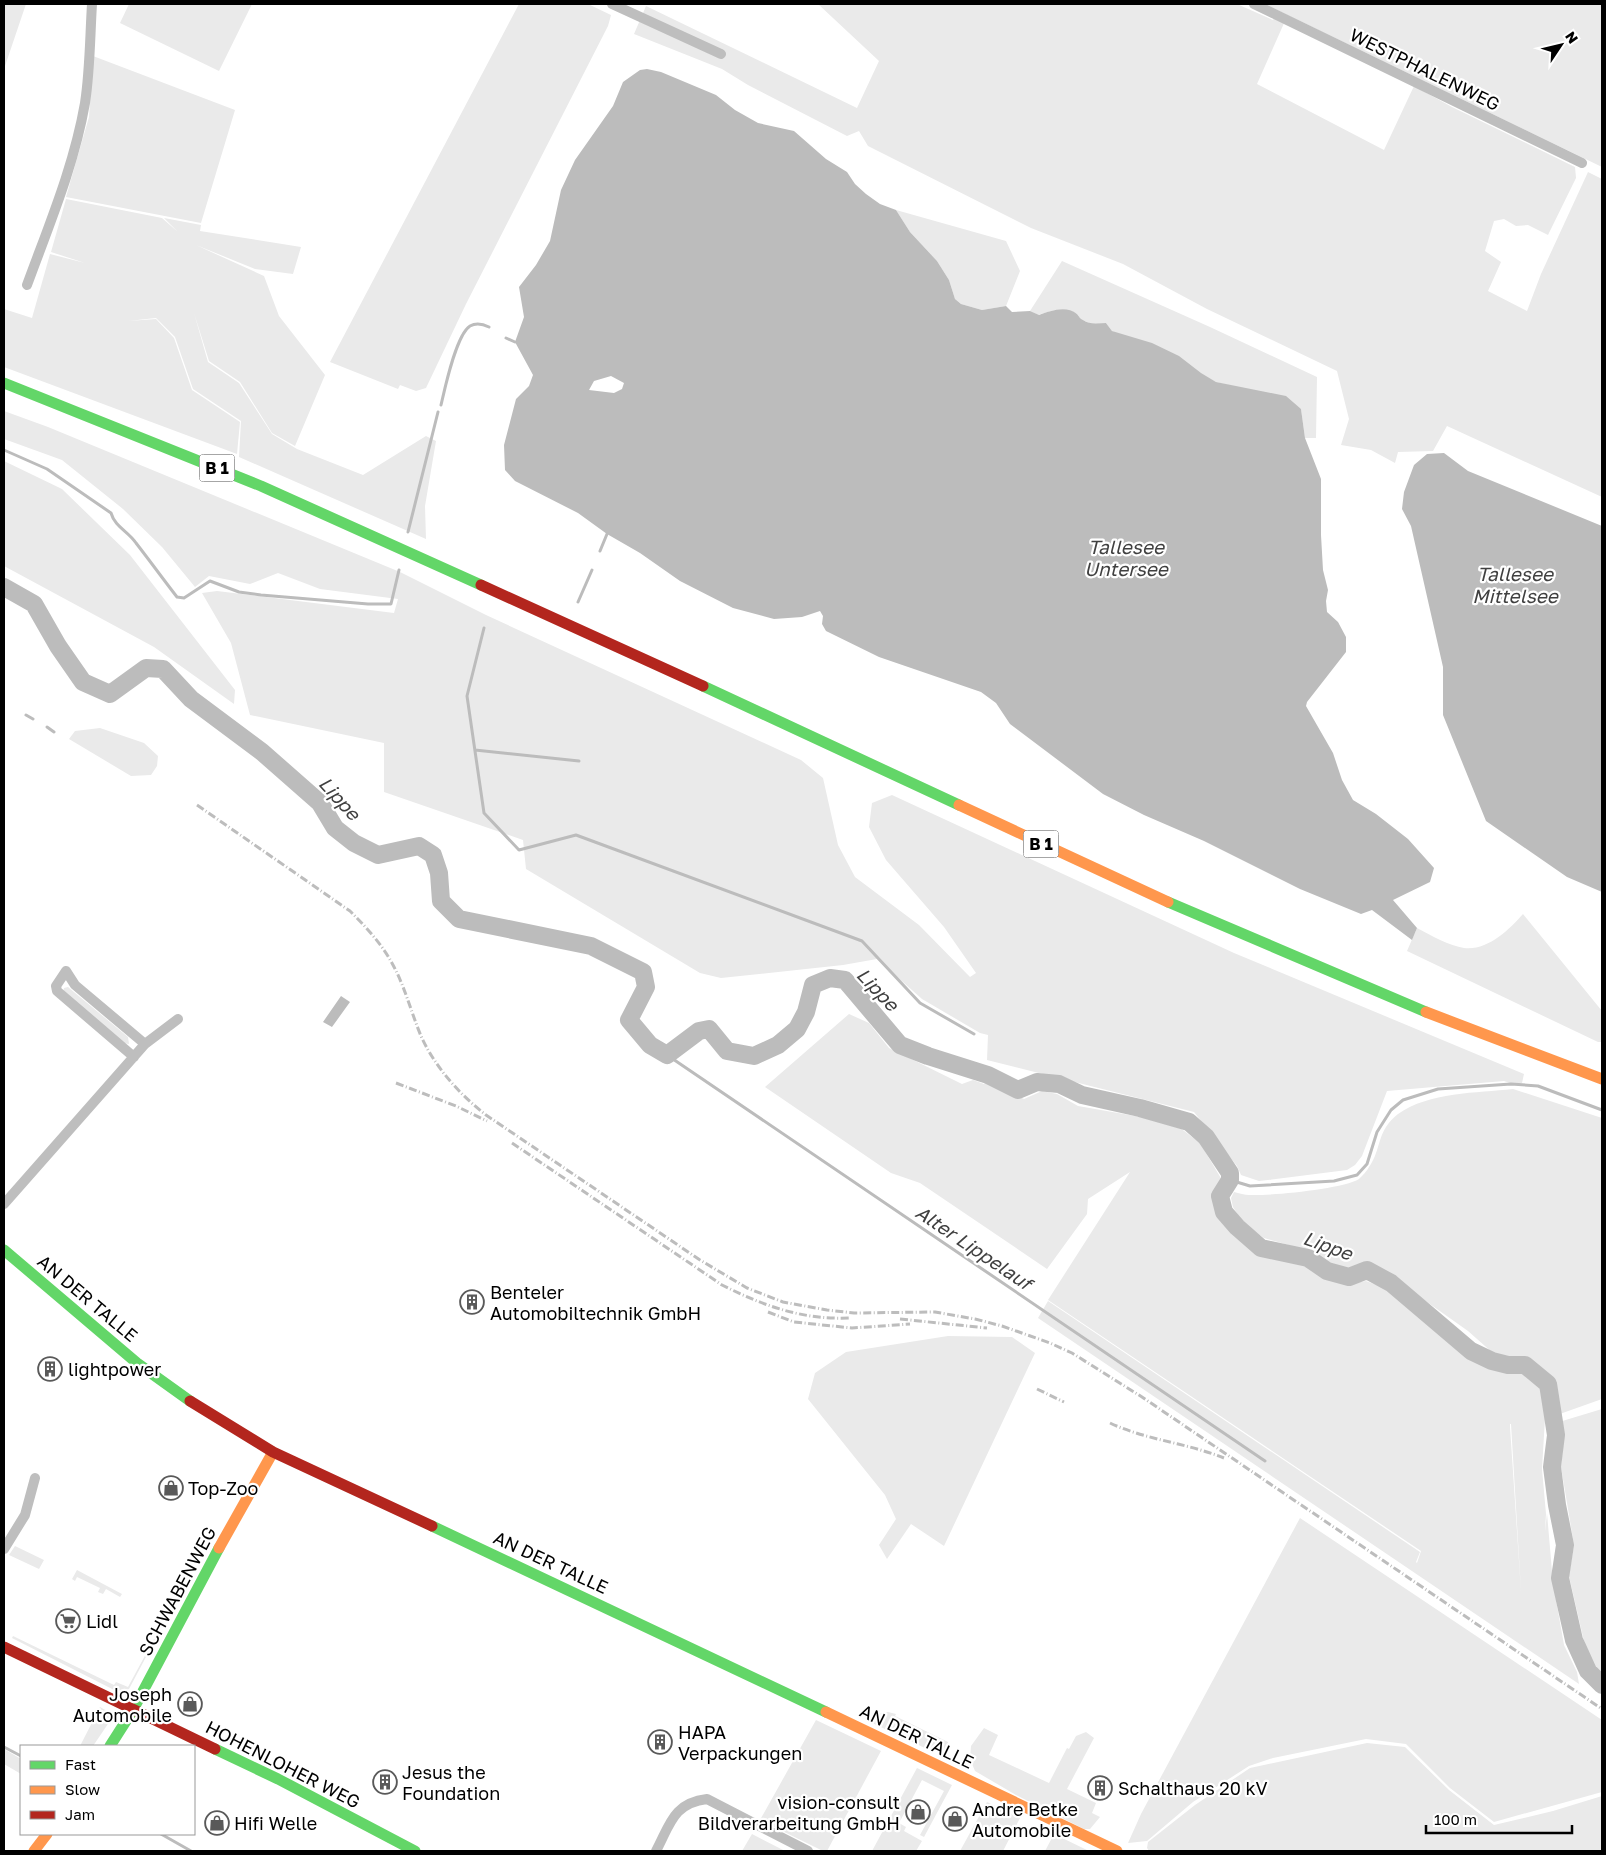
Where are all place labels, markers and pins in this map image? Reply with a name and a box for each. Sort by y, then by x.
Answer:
place label: Benteler Automobiltechnik GmbH [490,1281,701,1324]
building icon: Benteler Automobiltechnik GmbH [459,1289,485,1315]
building icon: lightpower [37,1356,63,1382]
place label: lightpower [68,1358,161,1380]
shop icon: Top-Zoo [158,1475,184,1501]
place label: Top-Zoo [188,1477,258,1499]
supermarket icon: Lidl [55,1608,81,1634]
place label: Lidl [86,1610,118,1632]
place label: Joseph Automobile [73,1683,172,1726]
shop icon: Joseph Automobile [177,1691,203,1717]
place label: HAPA Verpackungen [678,1721,802,1764]
building icon: HAPA Verpackungen [647,1729,673,1755]
place label: Jesus the Foundation [402,1761,500,1804]
building icon: Jesus the Foundation [372,1769,398,1795]
building icon: Schalthaus 20 kV [1087,1775,1113,1801]
place label: Schalthaus 20 kV [1118,1777,1268,1799]
place label: vision-consult Bildverarbeitung GmbH [698,1791,900,1834]
place label: Andre Betke Automobile [972,1798,1078,1841]
shop icon: vision-consult Bildverarbeitung GmbH [905,1799,931,1825]
shop icon: Andre Betke Automobile [942,1806,968,1832]
shop icon: Hifi Welle [204,1810,230,1836]
place label: Hifi Welle [234,1812,317,1834]

